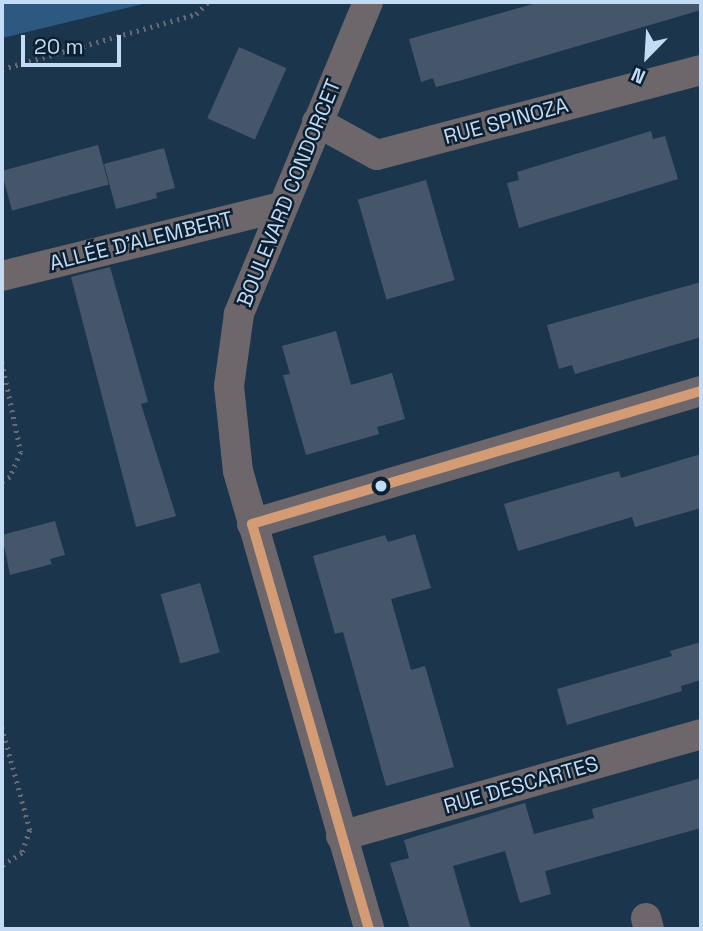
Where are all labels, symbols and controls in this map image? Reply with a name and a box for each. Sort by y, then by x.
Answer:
scale bar [24,21,124,65]
north arrow [612,21,682,91]
text: 20 m [34,33,84,60]
text: N [627,62,649,90]
street label: BOULEVARD CONDORCET [232,76,346,310]
street label: RUE SPINOZA [441,92,571,150]
street label: ALLÉE D'ALEMBERT [47,206,235,276]
unlabelled marker [374,479,388,493]
street label: RUE DESCARTES [441,751,601,819]

